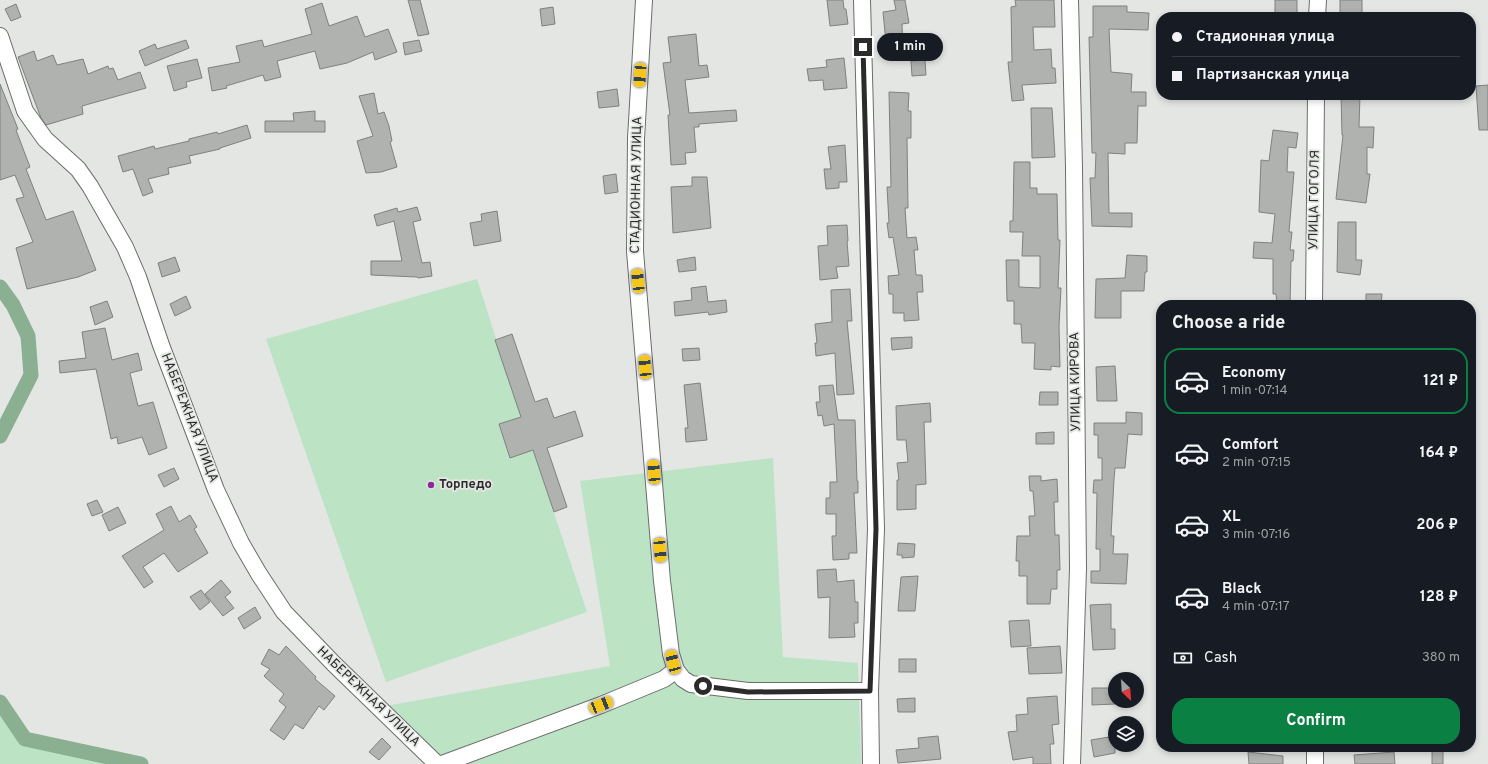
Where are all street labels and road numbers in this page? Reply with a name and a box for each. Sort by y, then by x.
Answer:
street label: СТАДИОННАЯ УЛИЦА [628,116,646,254]
street label: УЛИЦА ГОГОЛЯ [1306,150,1324,250]
street label: УЛИЦА КИРОВА [1067,332,1085,432]
street label: НАБЕРЕЖНАЯ УЛИЦА [157,351,221,485]
street label: НАБЕРЕЖНАЯ УЛИЦА [313,644,423,751]

